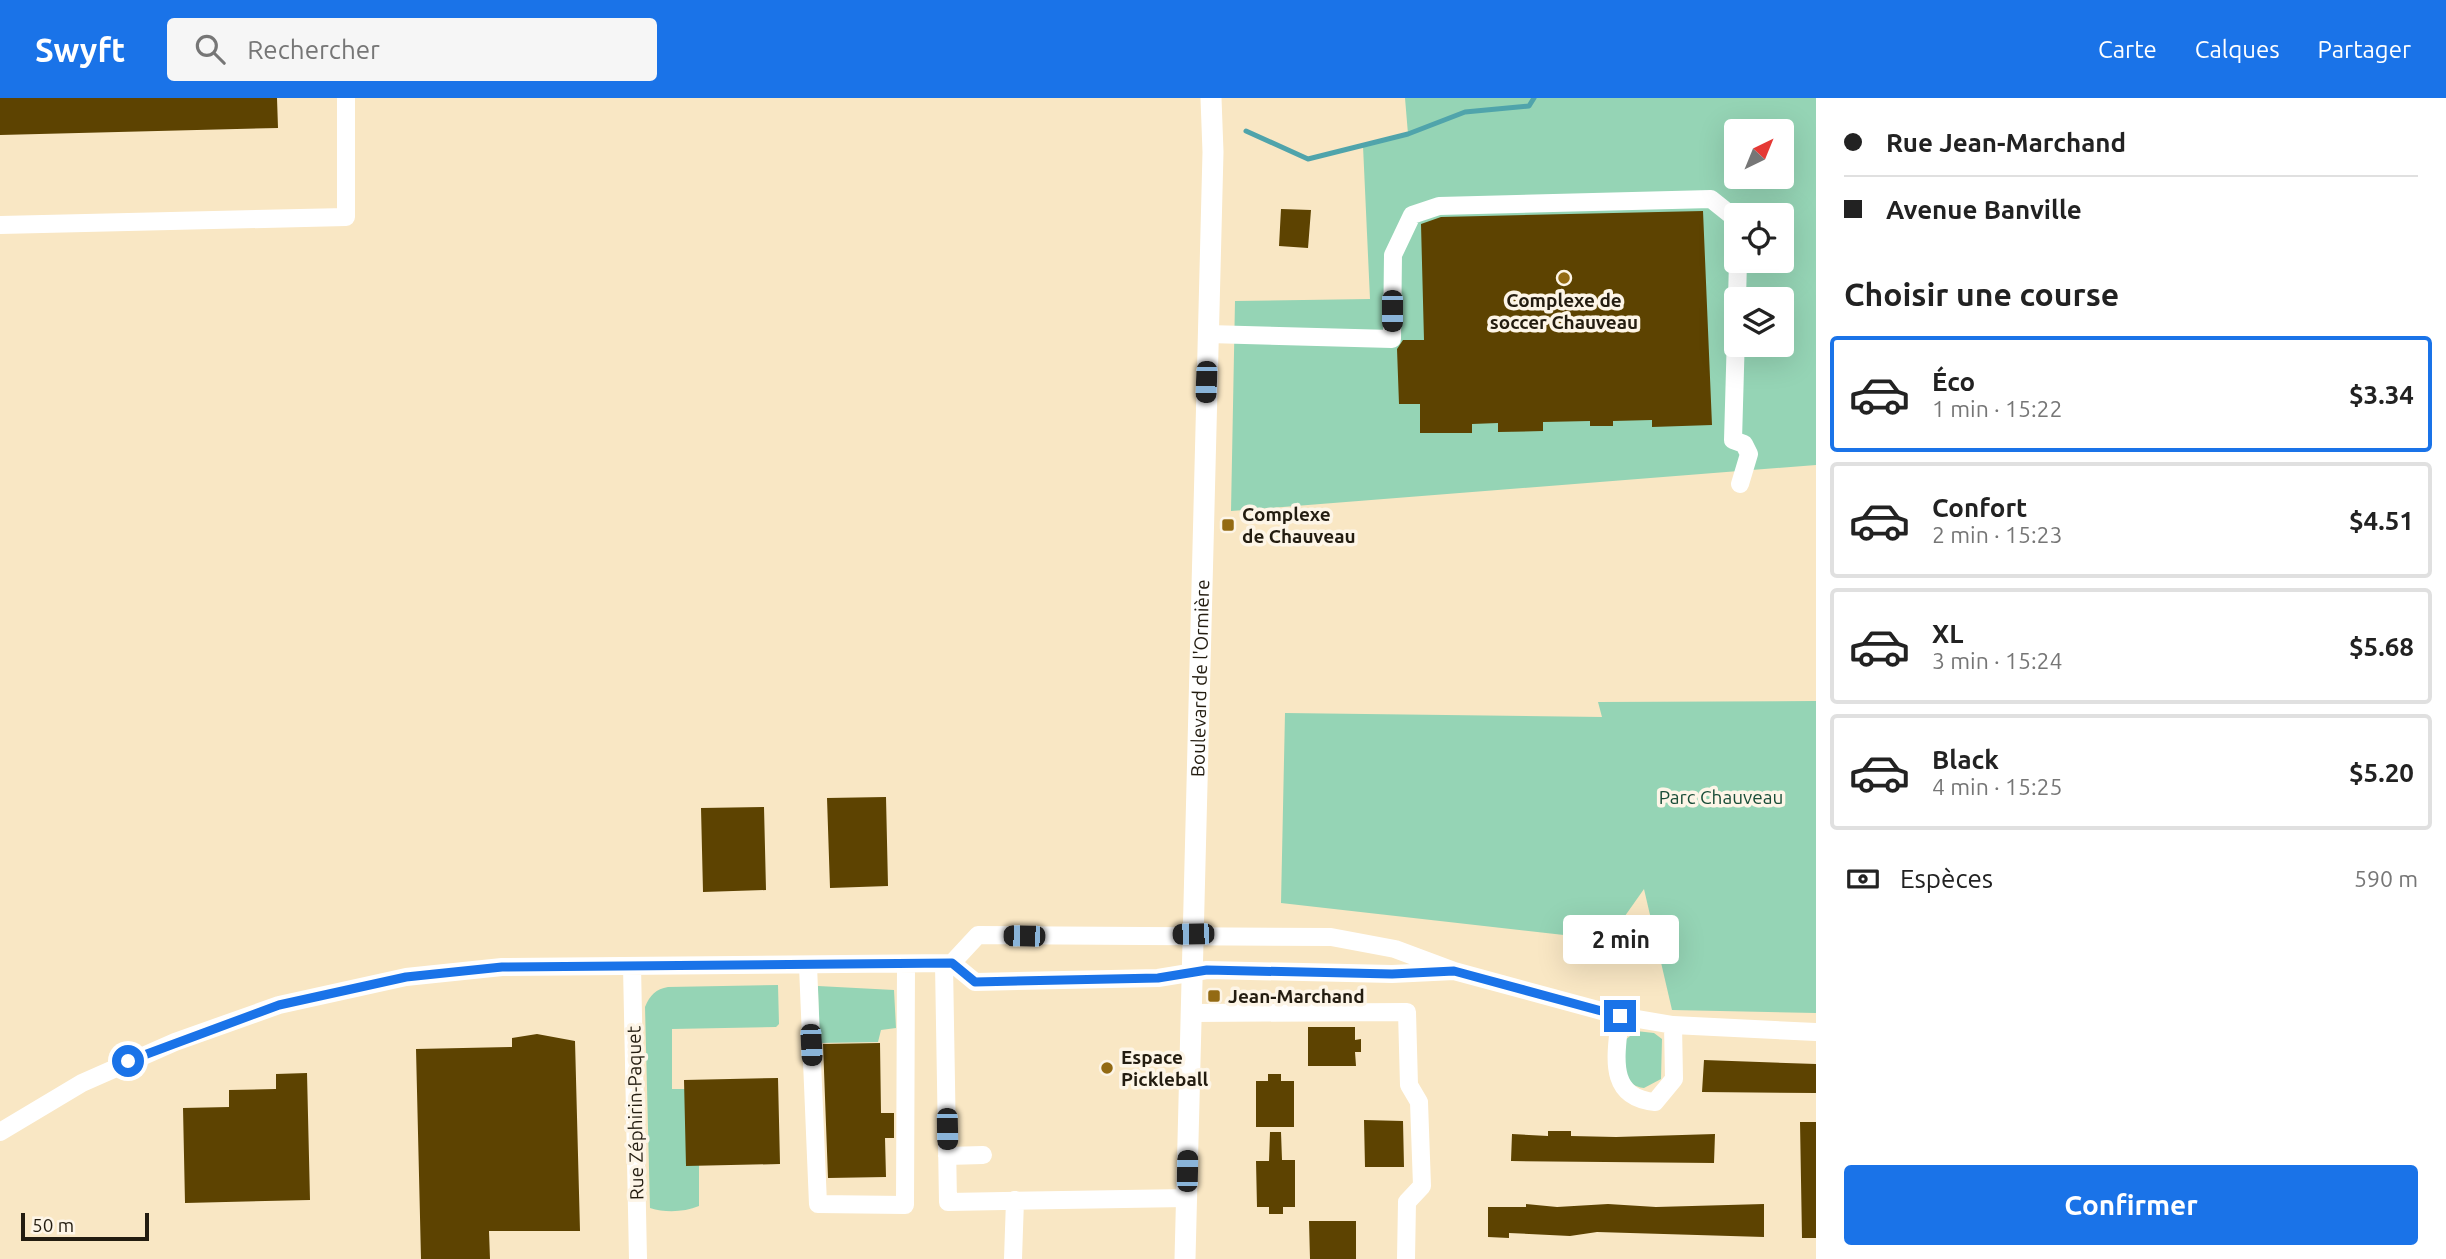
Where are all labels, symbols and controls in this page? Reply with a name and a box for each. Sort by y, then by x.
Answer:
search box [167,18,657,81]
icon: search [191,30,229,68]
text: Swyft [35,31,125,68]
text: Rechercher [247,35,380,64]
text: Carte [2098,36,2157,63]
text: Calques [2195,36,2280,63]
text: Partager [2318,36,2411,63]
north arrow [1724,119,1794,189]
map controls [1724,119,1794,357]
text: Rue Jean-Marchand [1886,128,2126,157]
text: Avenue Banville [1886,195,2082,224]
button: locate [1724,203,1794,273]
marker: Complexe de soccer Chauveau [1556,270,1572,286]
text: Choisir une course [1844,276,2119,312]
button: layers [1724,287,1794,357]
place label: Complexe de soccer Chauveau [1490,289,1638,333]
car [1382,290,1403,332]
car [1195,361,1218,403]
icon: car [1848,363,1911,426]
text: Éco [1932,367,1975,396]
text: $3.34 [2349,380,2414,409]
text: 1 min · 15:22 [1932,396,2063,421]
icon: car [1848,489,1911,552]
text: Confort [1932,493,2027,522]
place label: Complexe de Chauveau [1242,503,1356,547]
text: $4.51 [2349,506,2414,535]
marker: Complexe de Chauveau [1220,517,1236,533]
text: 2 min · 15:23 [1932,522,2063,547]
street label: Boulevard de l'Ormière [1186,579,1213,777]
icon: car [1848,615,1911,678]
text: XL [1932,619,1963,648]
text: $5.68 [2349,632,2414,661]
text: 3 min · 15:24 [1932,648,2063,673]
icon: car [1848,741,1911,804]
text: Black [1932,745,1999,774]
text: $5.20 [2349,758,2414,787]
text: 4 min · 15:25 [1932,774,2063,799]
park label: Parc Chauveau [1659,786,1783,808]
icon: cash [1844,860,1882,898]
text: Espèces [1900,864,1993,893]
text: 590 m [2354,866,2418,891]
callout: 2 min [1562,914,1678,964]
car [1172,923,1215,945]
car [1003,925,1046,947]
text: 2 min [1592,927,1650,952]
place label: Jean-Marchand [1228,985,1365,1007]
marker: Jean-Marchand [1206,988,1222,1004]
route end [1604,1000,1636,1032]
car [800,1023,823,1067]
street label: Rue Zéphirin-Paquet [622,1025,648,1200]
route start [112,1045,144,1077]
place label: Espace Pickleball [1121,1046,1208,1090]
marker: Espace Pickleball [1099,1060,1115,1076]
car [937,1108,958,1150]
car [1177,1150,1198,1192]
button: Confirmer [1844,1165,2418,1245]
scale bar [21,1210,149,1242]
text: 50 m [32,1214,74,1236]

